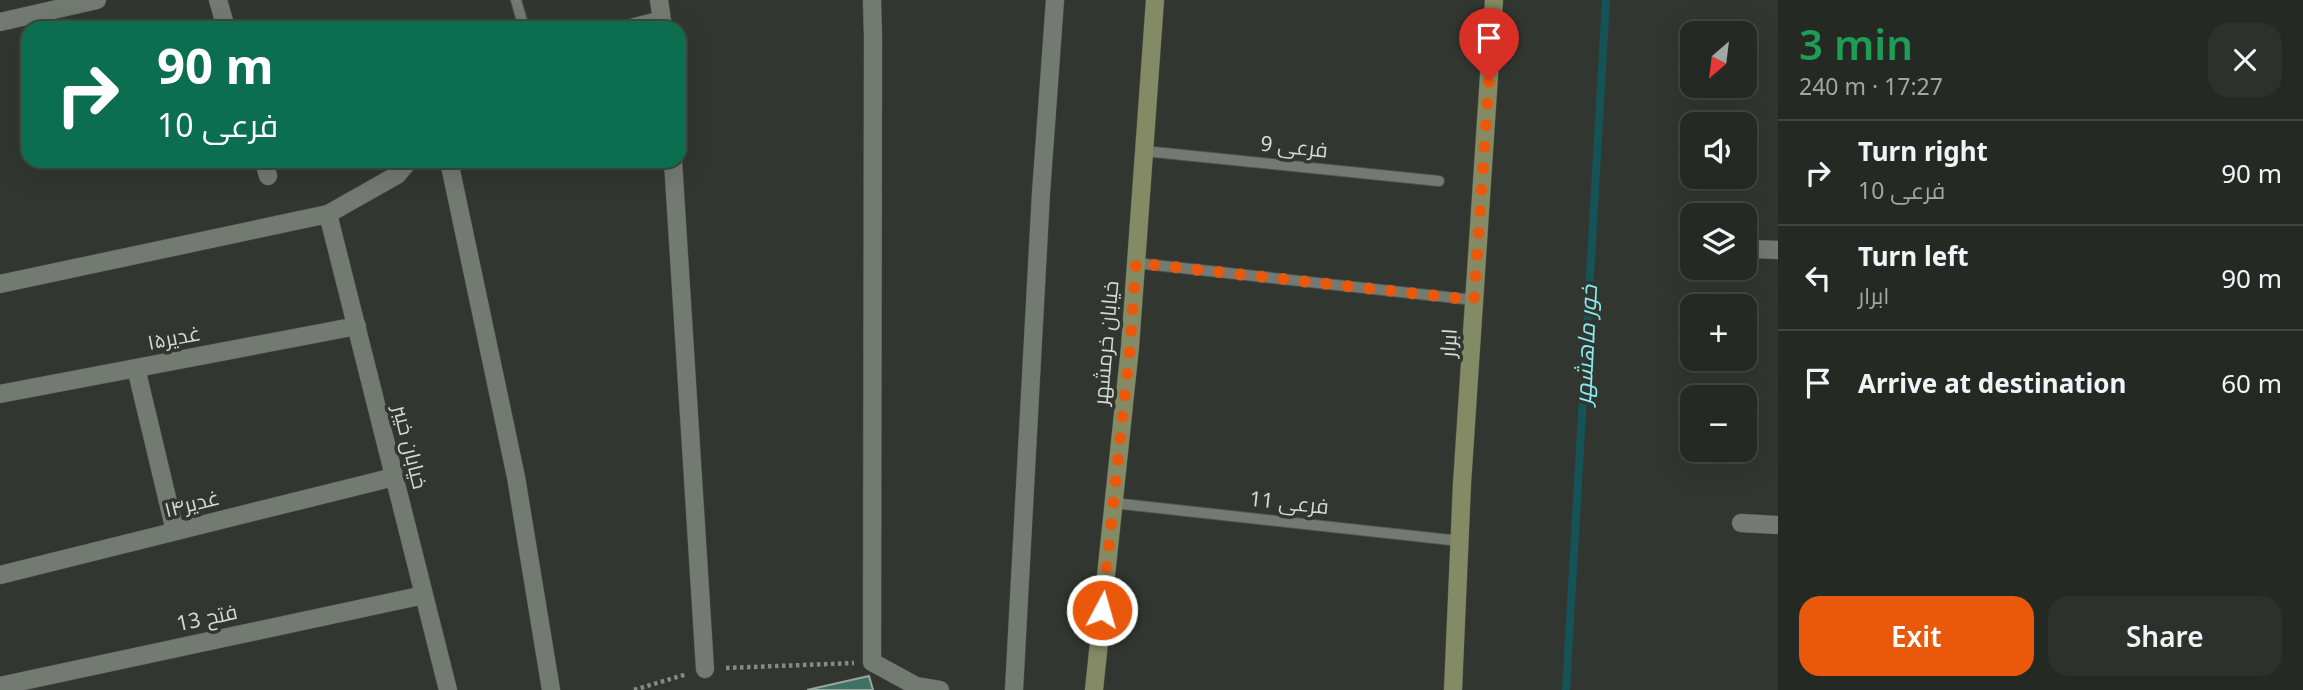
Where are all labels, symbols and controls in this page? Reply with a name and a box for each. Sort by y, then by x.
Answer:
pin [1459,8,1519,80]
text: 3 min [1799,15,1913,72]
icon: arrive [1470,19,1508,57]
north arrow [1680,21,1757,98]
map controls [1680,21,1757,462]
button: close [2208,23,2282,97]
text: 90 m [157,32,274,98]
icon: right [42,49,133,140]
text: 240 m · 17:27 [1799,70,1943,102]
text: فرعی 10 [157,103,278,146]
button: sound [1680,112,1757,189]
street label: فرعی 9 [1259,129,1329,163]
text: Turn right [1858,133,1988,169]
icon: right [1799,154,1837,192]
text: 90 m [2221,155,2282,191]
text: فرعی 10 [1858,174,1945,206]
button: layers [1680,203,1757,280]
text: Turn left [1858,238,1969,274]
icon: left [1799,259,1837,297]
text: 90 m [2221,260,2282,296]
street label: خیابان خرمشهر [1086,279,1124,407]
text: ابرار [1858,279,1889,311]
water label: خور ماهشهر [1566,283,1604,409]
button: + [1680,294,1757,371]
street label: غدیر۱۵ [145,318,203,356]
street label: ابرار [1433,328,1463,359]
icon: arrive [1799,364,1837,402]
text: Arrive at destination [1858,365,2127,401]
text: 60 m [2221,365,2282,401]
button: − [1680,385,1757,462]
street label: خیابان خیبر [387,401,435,492]
street label: غدیر۱۴ [161,483,222,523]
street label: فرعی 11 [1248,484,1330,520]
position arrow [1065,573,1139,647]
button: Exit [1799,596,2034,676]
button: Share [2048,596,2282,676]
street label: فتح 13 [174,597,240,638]

